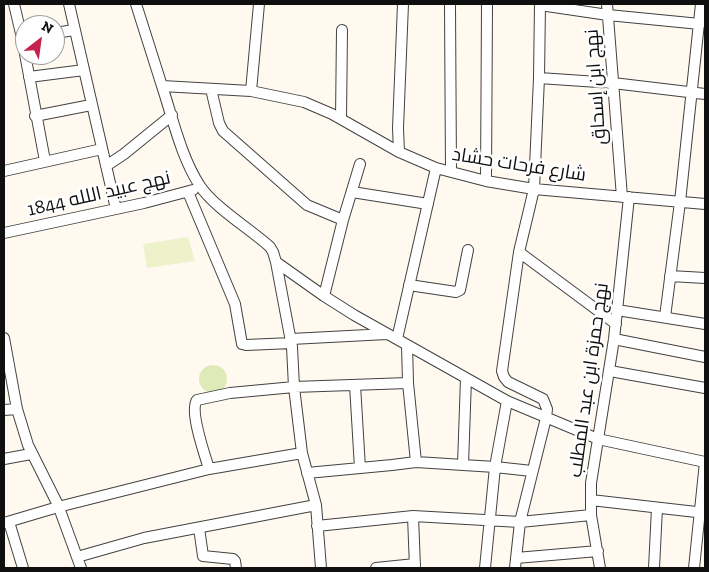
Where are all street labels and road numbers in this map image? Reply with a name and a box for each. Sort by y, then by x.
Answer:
street label: نهج ابن إسحاق [581,28,611,146]
street label: شارع فرحات حشاد [450,143,588,187]
street label: نهج عبيد اللله 1844 [25,166,173,222]
street label: نهج حمزة ابن عبد المطلب [564,281,614,479]

